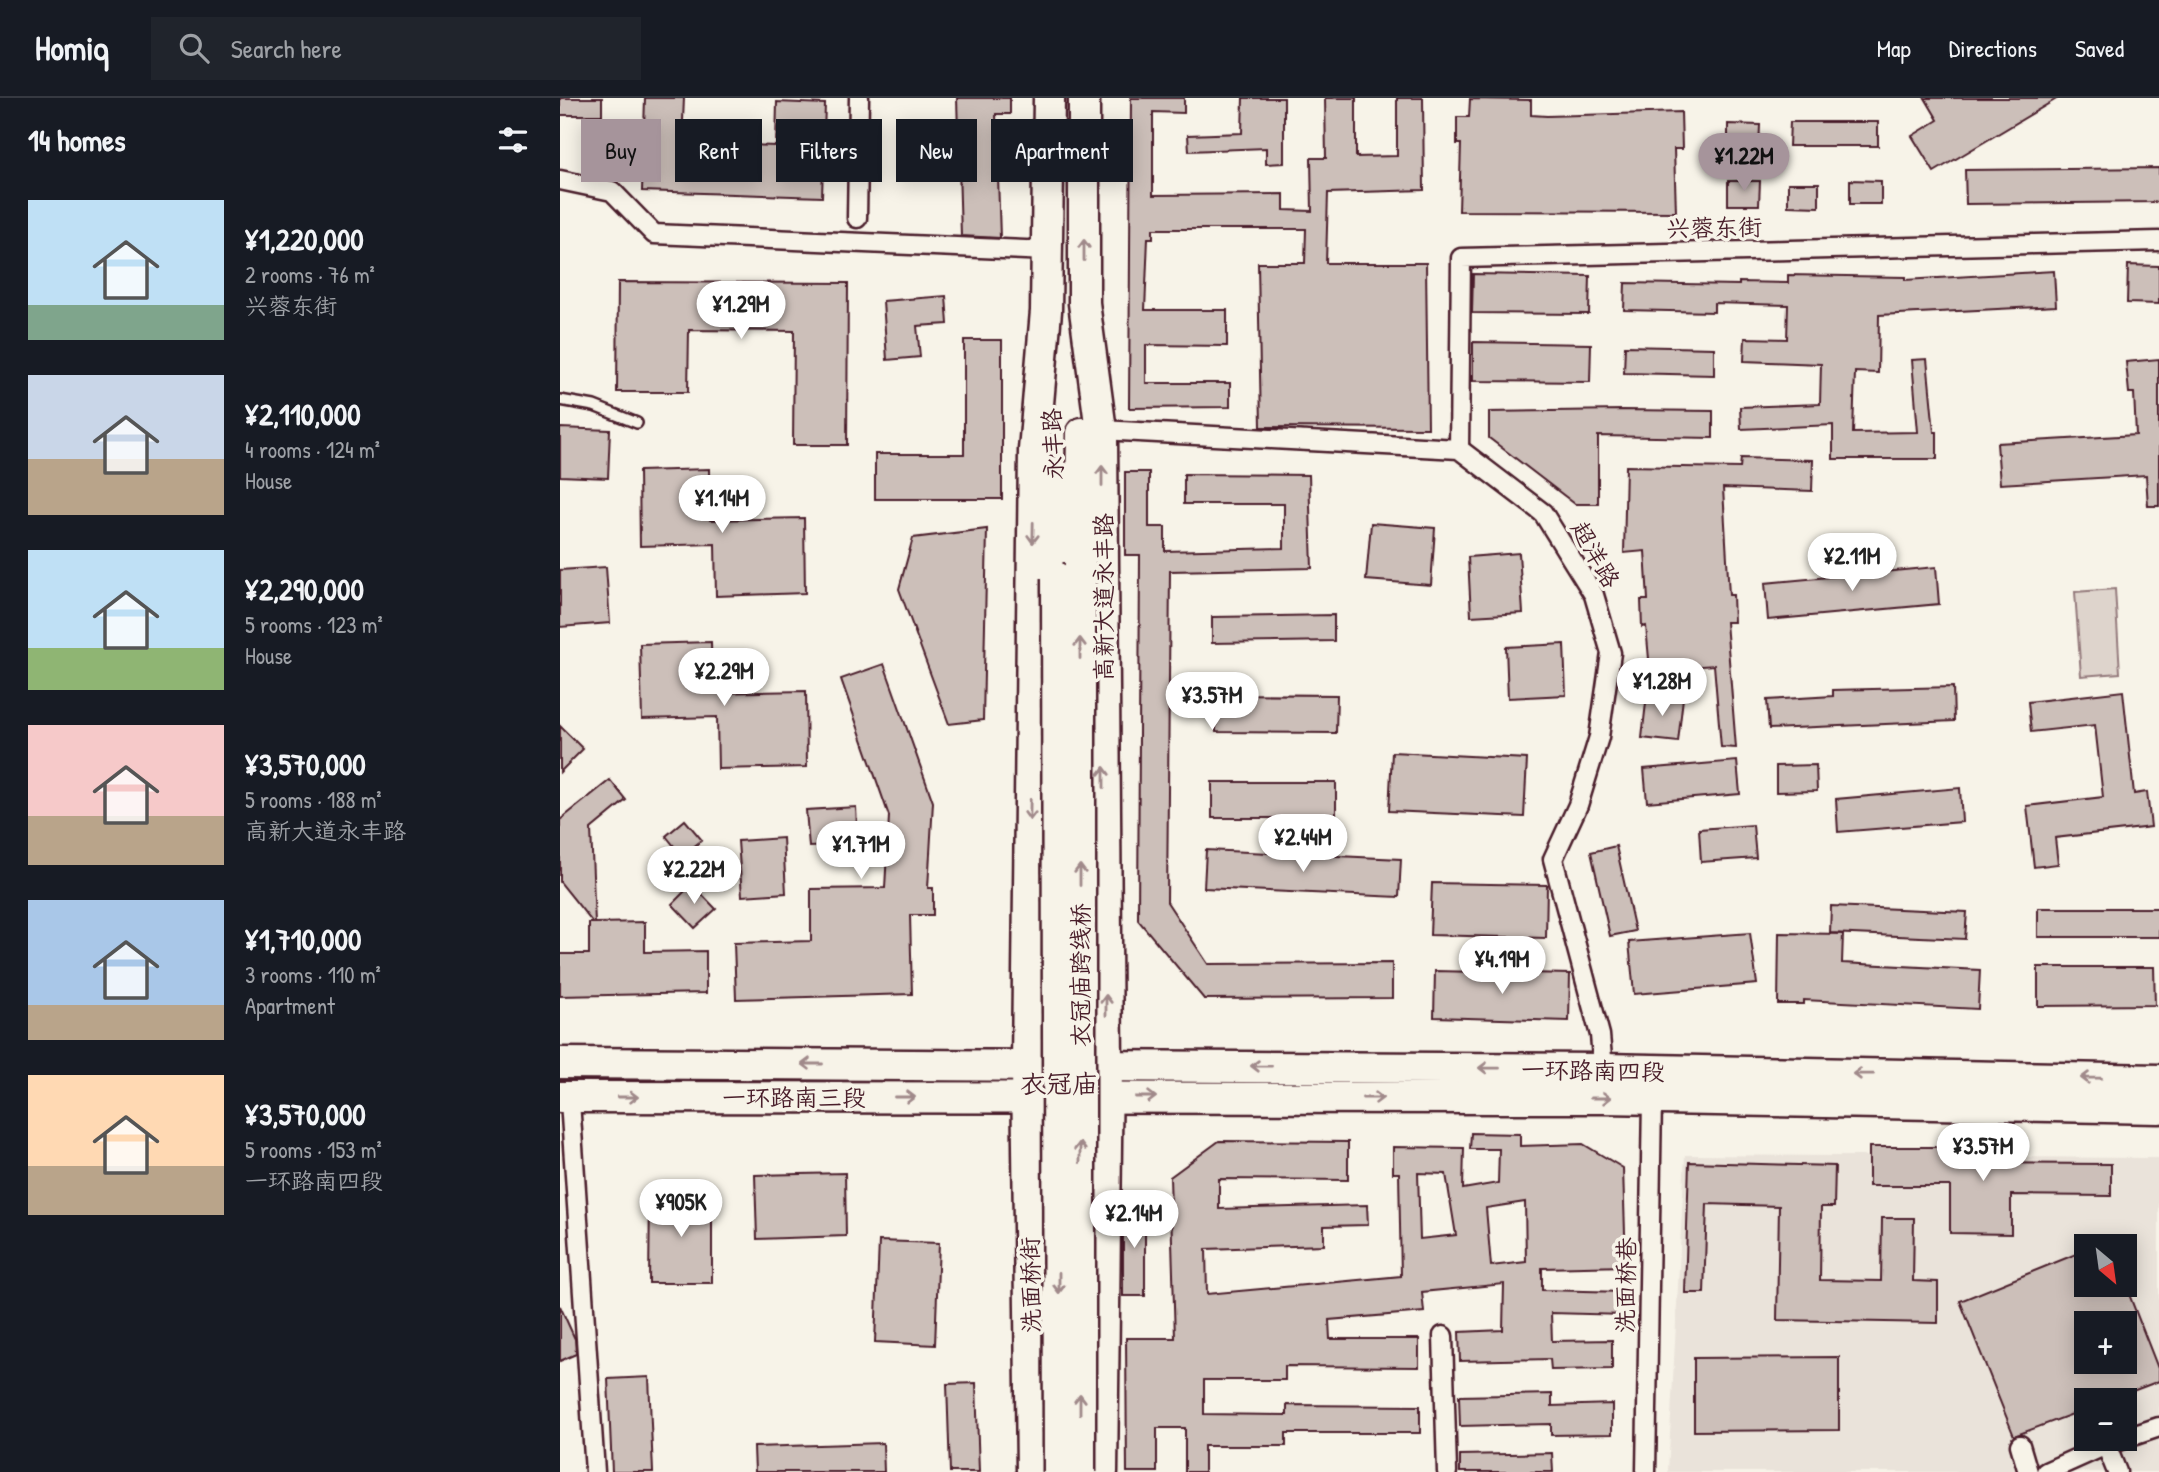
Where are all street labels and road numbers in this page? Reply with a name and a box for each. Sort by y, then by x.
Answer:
street label: 兴蓉东街 [1666,210,1762,244]
street label: 永丰路 [1035,407,1069,481]
street label: 高新大道永丰路 [1087,513,1119,681]
street label: 超洋路 [1564,515,1628,593]
street label: 衣冠庙跨线桥 [1064,903,1096,1047]
street label: 一环路南四段 [1521,1053,1665,1087]
street label: 一环路南三段 [722,1081,866,1113]
street label: 洗面桥街 [1013,1237,1047,1333]
street label: 洗面桥巷 [1608,1237,1642,1333]

